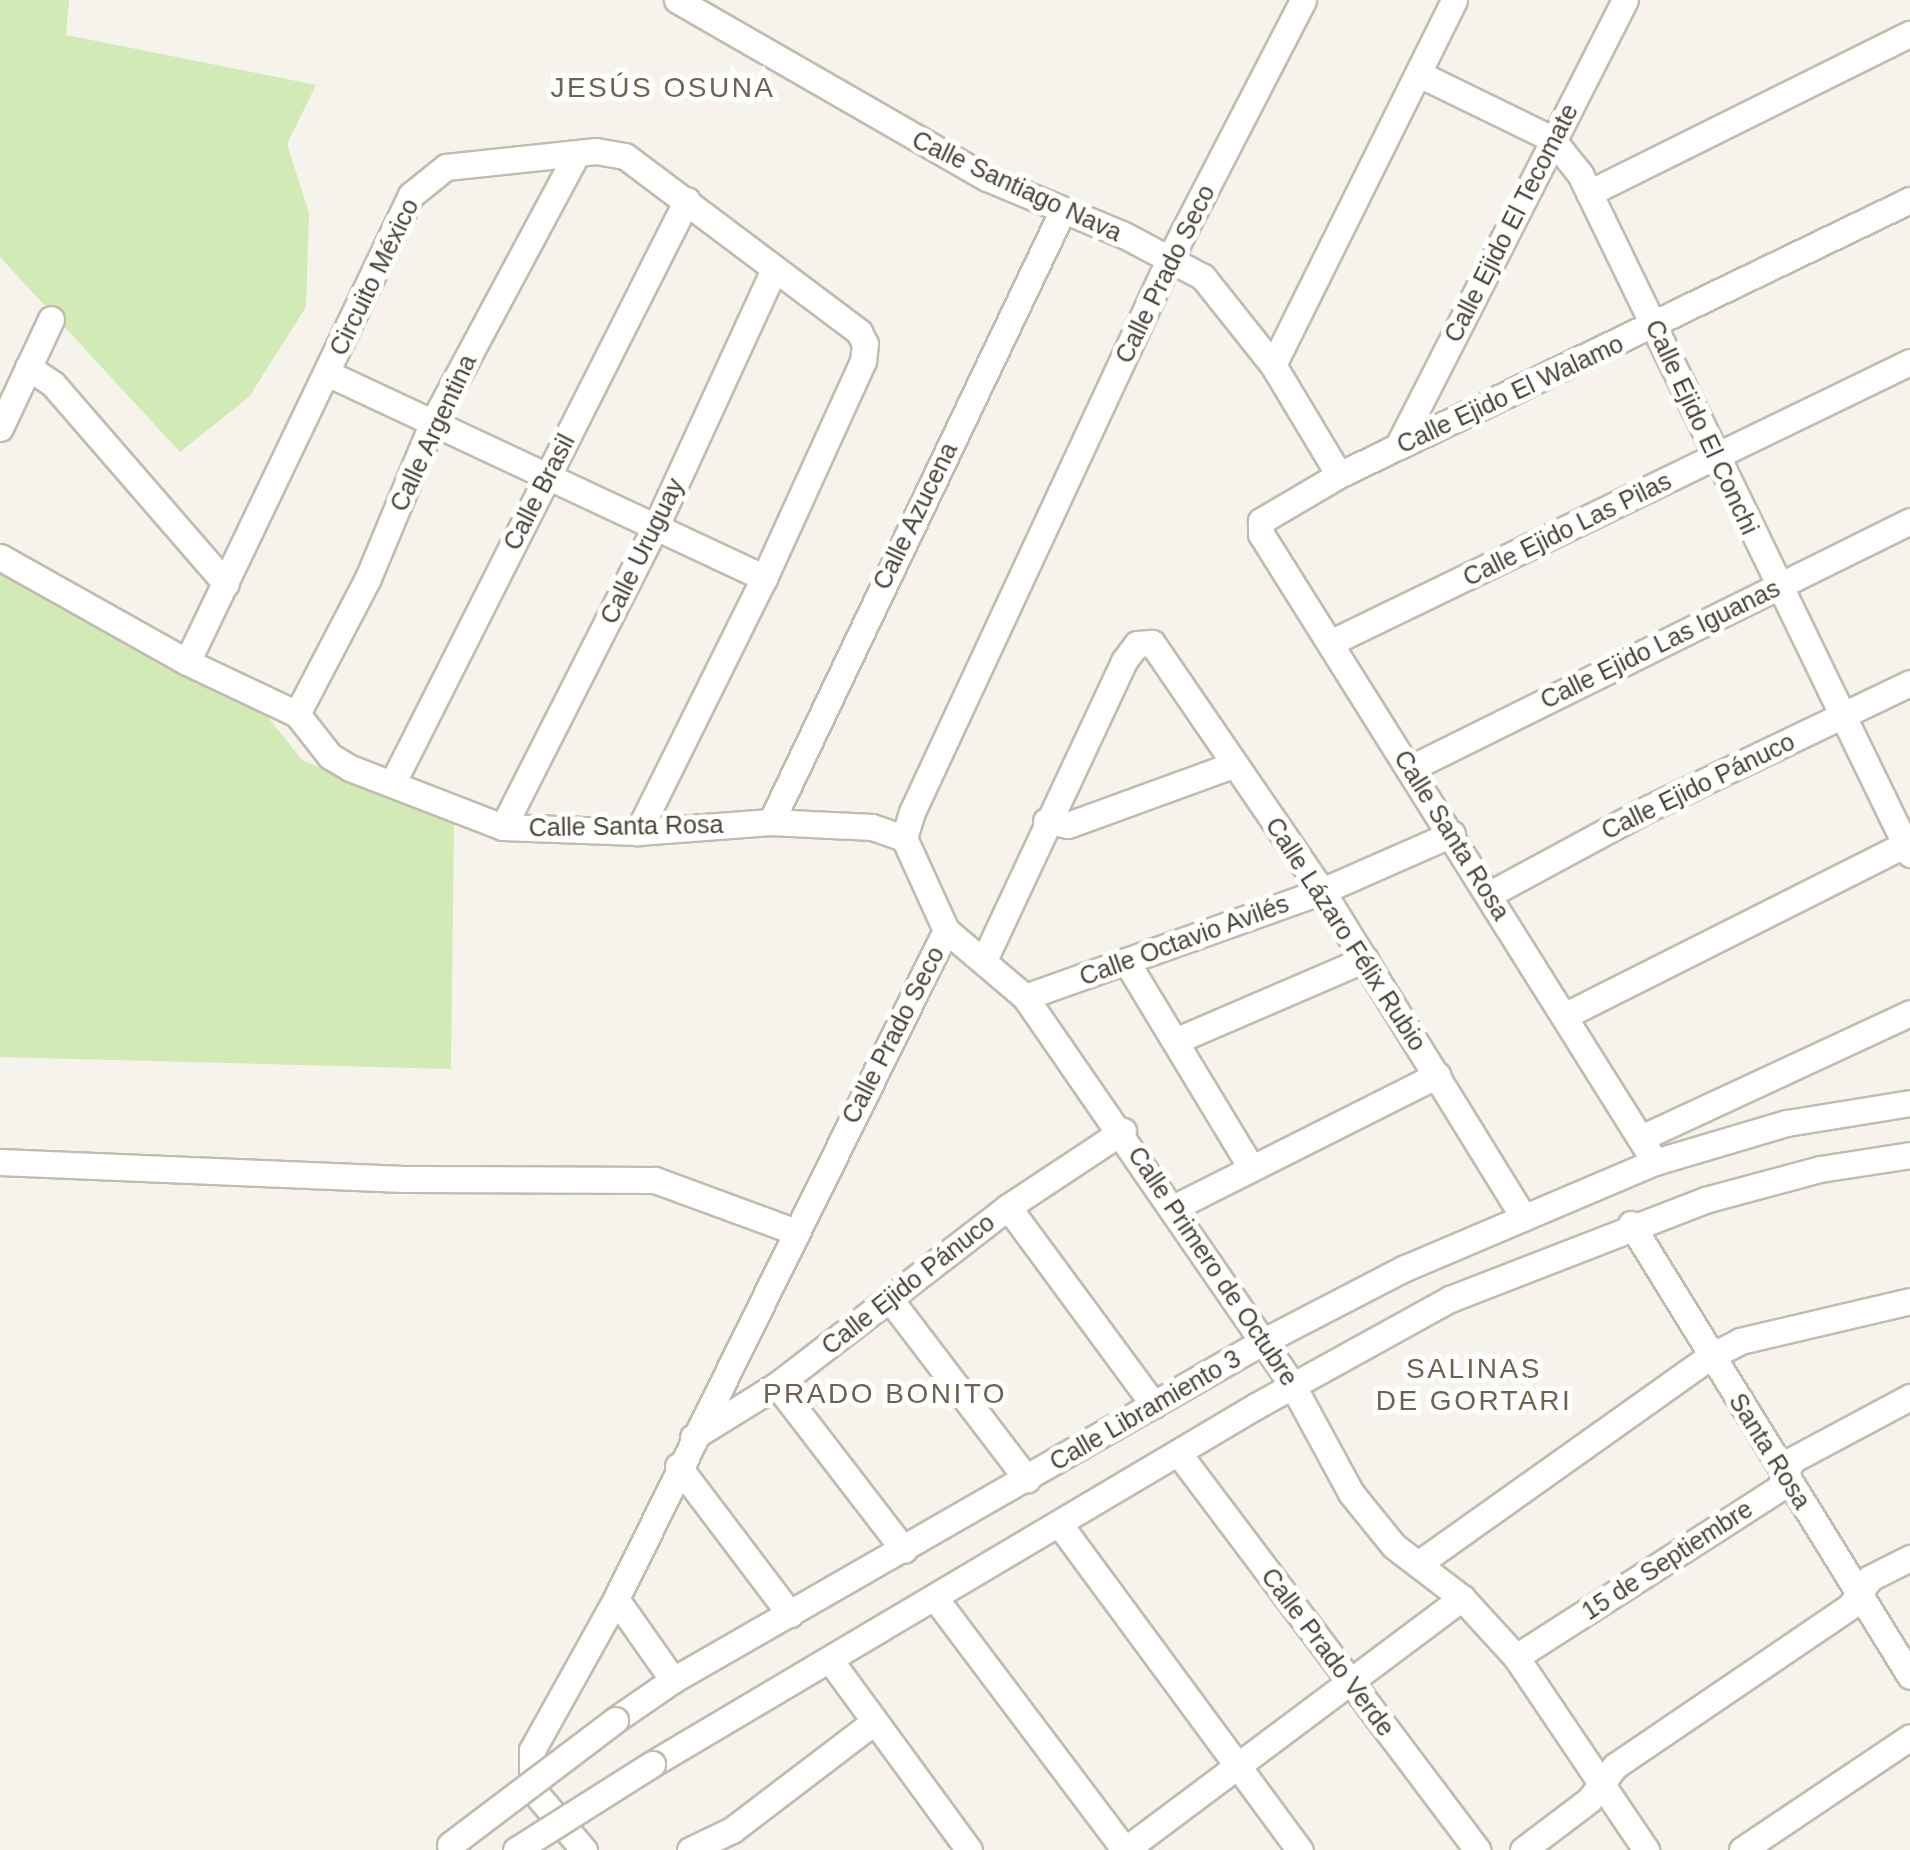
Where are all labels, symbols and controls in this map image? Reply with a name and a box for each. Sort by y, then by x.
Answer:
district label: JESÚS OSUNA [550,71,776,105]
street label: Calle Ejido El Tecomate [1438,99,1584,347]
street label: Calle Santiago Nava [907,124,1127,248]
street label: Calle Prado Seco [1109,180,1221,368]
street label: Circuito México [323,194,425,360]
street label: Calle Ejido El Conchi [1639,315,1765,539]
street label: Calle Ejido El Walamo [1392,328,1628,460]
street label: Calle Argentina [383,349,483,517]
street label: Calle Brasil [497,429,581,555]
street label: Calle Azucena [866,437,964,595]
street label: Calle Ejido Las Pilas [1458,466,1676,592]
street label: Calle Uruguay [594,473,690,629]
street label: Calle Ejido Las Iguanas [1535,573,1785,715]
street label: Calle Ejido Pánuco [1596,726,1800,846]
street label: Calle Santa Rosa [1388,745,1516,925]
street label: Calle Santa Rosa [528,809,724,843]
street label: Calle Lázaro Félix Rubio [1259,812,1433,1056]
street label: Calle Octavio Avilés [1075,888,1293,992]
street label: Calle Prado Seco [835,942,951,1128]
street label: Calle Primero de Octubre [1122,1141,1304,1391]
street label: Calle Ejido Pánuco [816,1207,1000,1361]
street label: Calle Libramiento 3 [1044,1343,1246,1477]
district label: SALINAS DE GORTARI [1376,1352,1572,1418]
district label: PRADO BONITO [763,1377,1007,1411]
street label: Santa Rosa [1723,1388,1817,1514]
street label: 15 de Septiembre [1576,1494,1758,1626]
street label: Calle Prado Verde [1255,1562,1401,1742]

